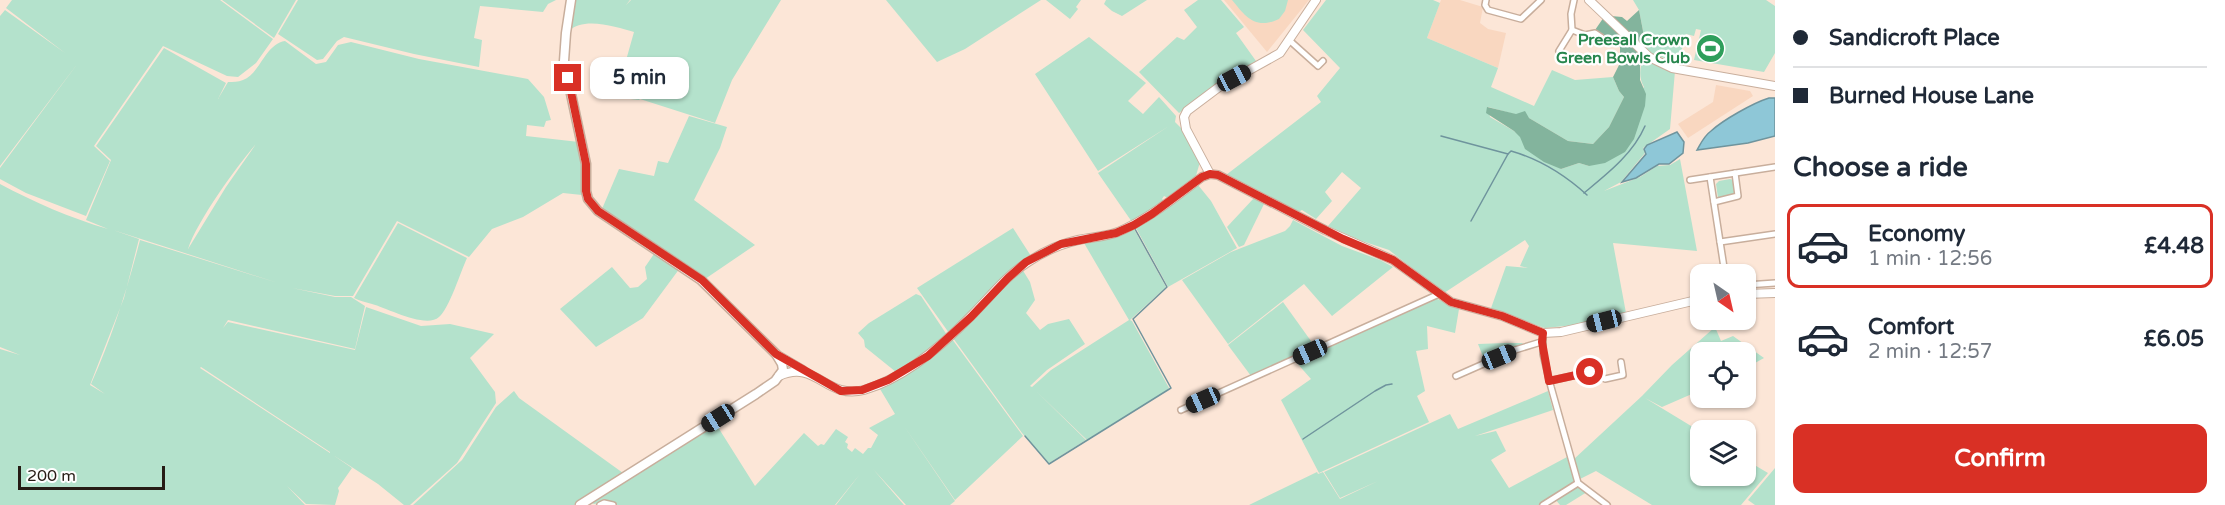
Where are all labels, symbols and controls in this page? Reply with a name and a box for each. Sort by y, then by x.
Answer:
text: Sandicroft Place [1829,25,2000,51]
place label: Preesall Crown Green Bowls Club [1556,30,1690,68]
sports icon: Preesall Crown Green Bowls Club [1695,33,1727,65]
callout: 5 min [589,57,688,99]
car [1214,62,1254,94]
route end [554,64,581,91]
text: 5 min [613,66,666,90]
text: Burned House Lane [1829,83,2034,109]
text: Choose a ride [1793,151,1968,184]
icon: car [1796,219,1850,273]
text: Economy [1868,221,1965,247]
text: £4.48 [2144,233,2204,259]
text: 1 min · 12:56 [1868,247,1992,271]
north arrow [1690,264,1756,330]
map controls [1690,264,1756,486]
car [1584,308,1624,334]
icon: car [1796,312,1850,366]
text: Comfort [1868,314,1954,340]
text: £6.05 [2144,326,2204,352]
car [1290,336,1330,368]
text: 2 min · 12:57 [1868,340,1992,364]
car [1479,342,1519,372]
button: locate [1690,342,1756,408]
route start [1576,358,1603,385]
car [1183,384,1223,416]
car [698,401,738,435]
button: layers [1690,420,1756,486]
button: Confirm [1793,424,2207,493]
scale bar [18,463,165,490]
text: 200 m [27,466,76,486]

